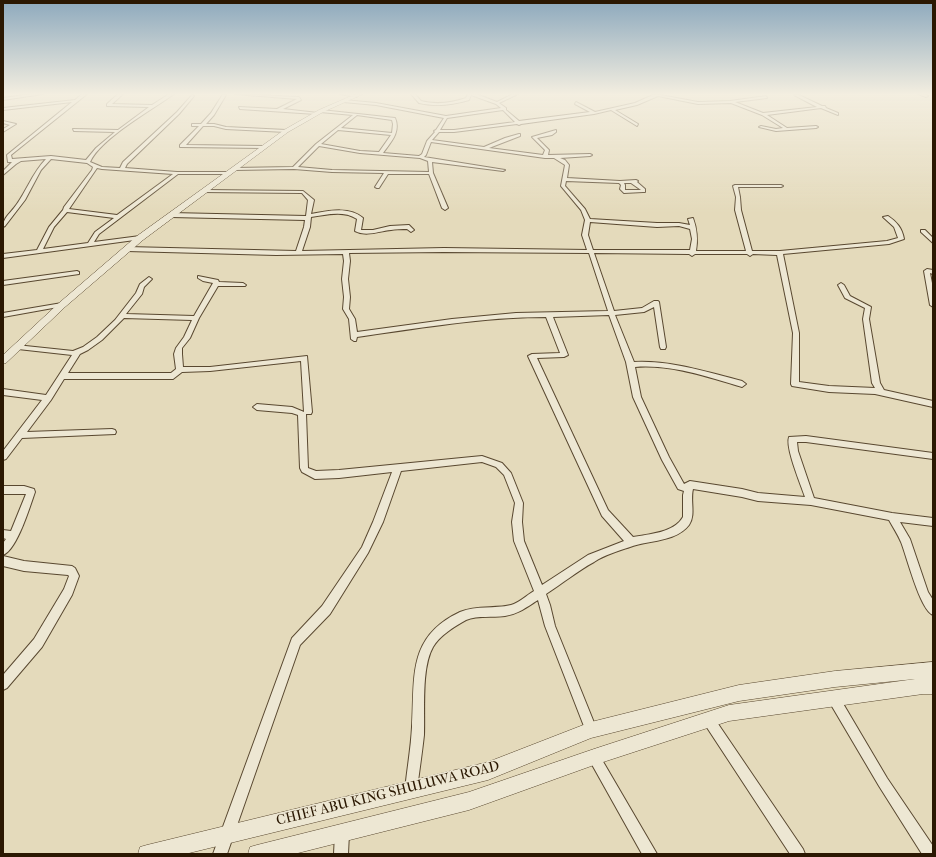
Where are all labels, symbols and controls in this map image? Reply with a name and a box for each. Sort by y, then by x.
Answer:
street label: CHIEF ABU KING SHULUWA ROAD [275,758,501,830]

